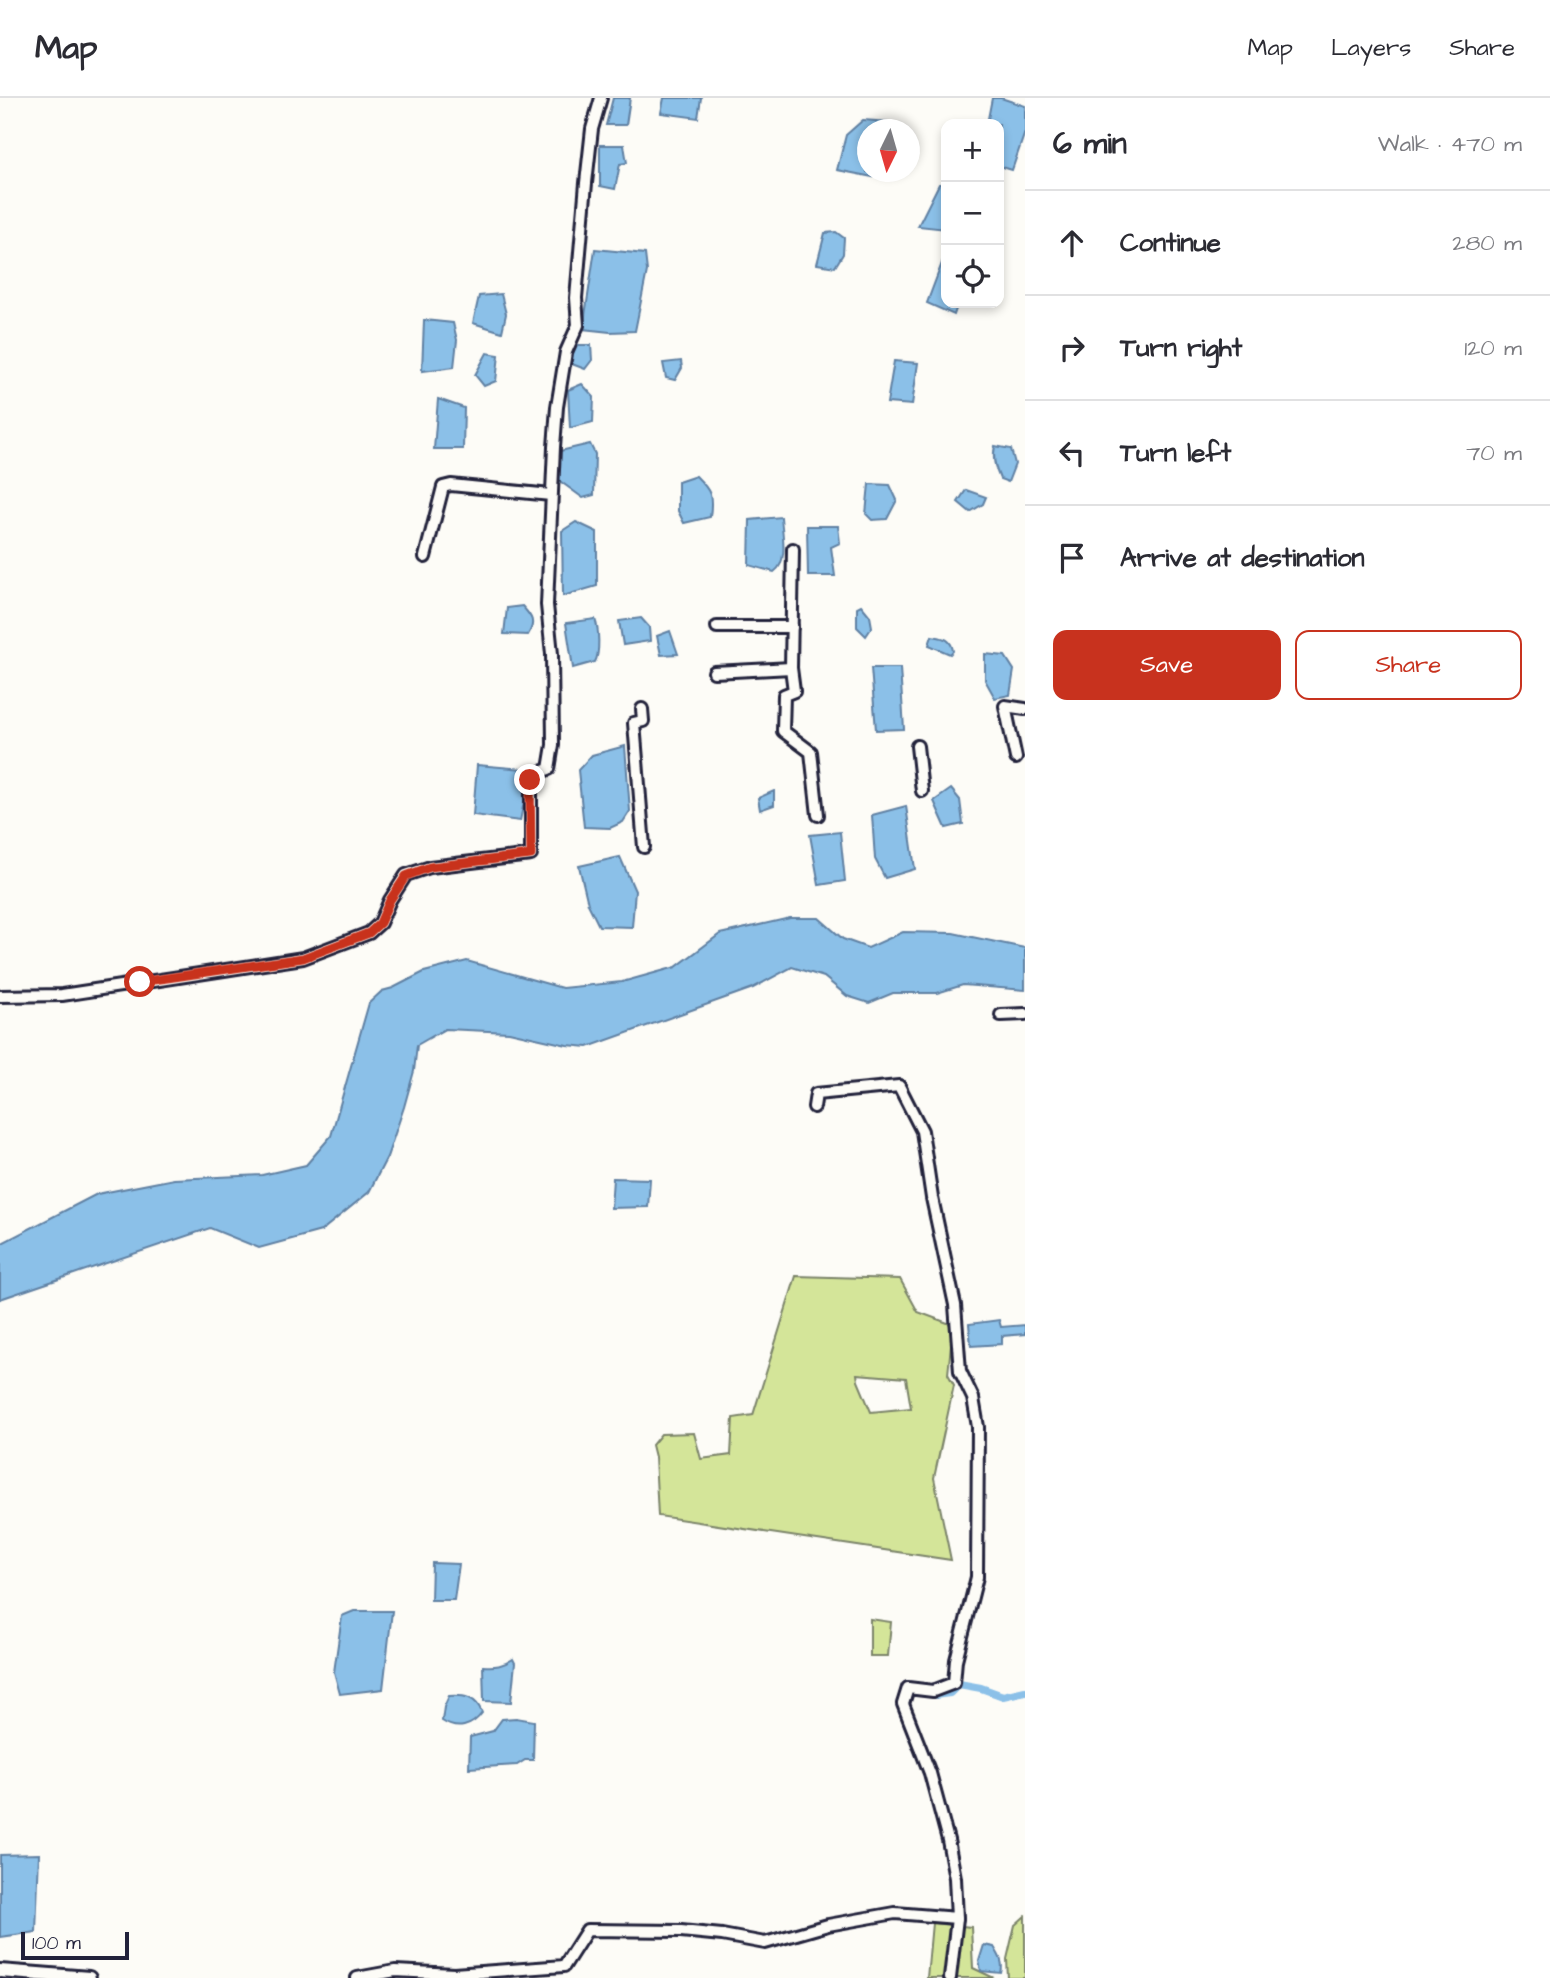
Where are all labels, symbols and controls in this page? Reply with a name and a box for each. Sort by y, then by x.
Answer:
text: Map [35,25,97,71]
text: Map [1248,31,1293,65]
text: Layers [1331,31,1411,65]
text: Share [1449,31,1515,65]
north arrow [857,119,920,182]
map controls [941,119,1004,308]
button: + [941,119,1004,182]
text: 6 min [1053,123,1127,165]
text: Walk · 470 m [1378,128,1522,160]
button: − [941,182,1004,245]
icon: ahead [1053,224,1091,262]
text: Continue [1120,225,1221,261]
text: 280 m [1452,227,1522,259]
button: locate [941,245,1004,308]
icon: right [1053,329,1091,367]
text: Turn right [1120,330,1242,366]
text: 120 m [1464,332,1522,364]
icon: left [1053,434,1091,472]
text: Turn left [1120,435,1231,471]
text: 70 m [1466,437,1522,469]
icon: arrive [1053,539,1091,577]
text: Arrive at destination [1120,540,1365,576]
button: Save [1053,630,1281,700]
button: Share [1295,630,1522,700]
route end [514,764,545,795]
route start [124,966,155,997]
scale bar [21,1929,130,1961]
text: 100 m [32,1930,81,1957]

